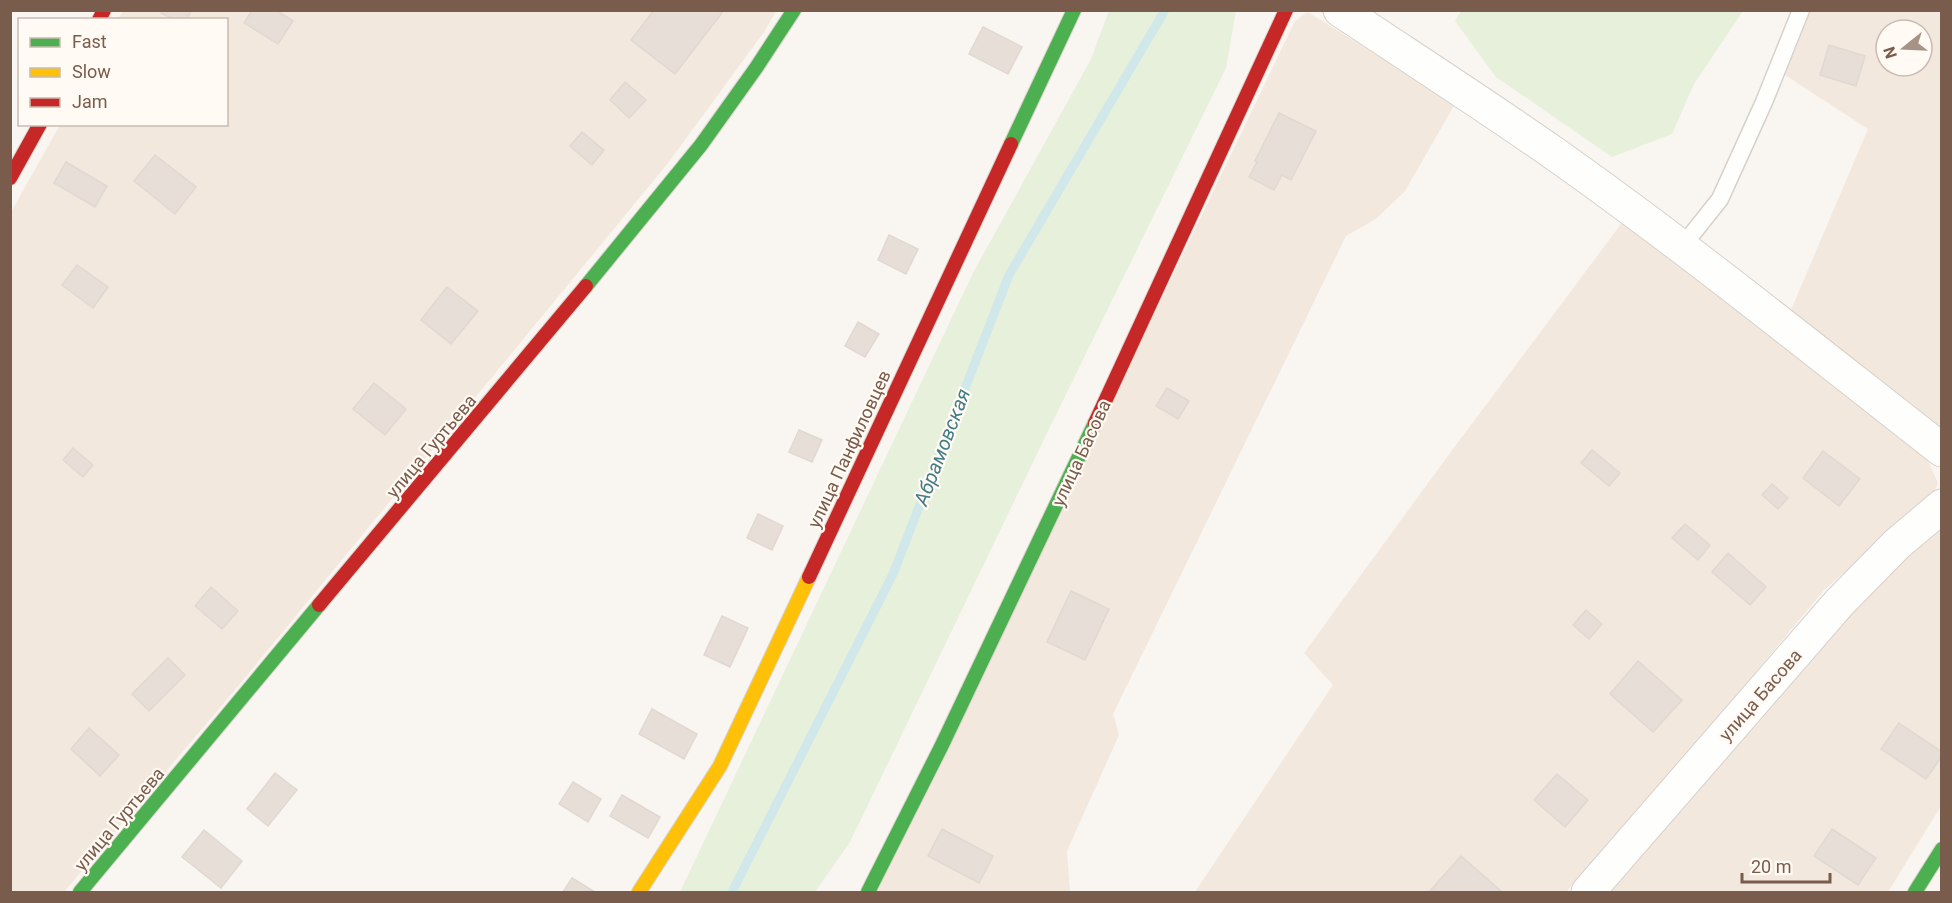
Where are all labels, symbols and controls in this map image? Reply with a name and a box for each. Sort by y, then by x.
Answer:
legend [18,18,228,126]
north arrow [1874,18,1934,78]
text: Fast [72,31,107,52]
text: N [1879,44,1901,61]
text: Slow [72,61,111,82]
text: Jam [72,91,108,112]
street label: улица Панфиловцев [803,367,895,531]
water label: Абрамовская [908,385,975,510]
street label: улица Гуртьева [382,390,480,502]
street label: улица Басова [1047,397,1115,509]
street label: улица Басова [1714,645,1806,745]
street label: улица Гуртьева [70,763,168,875]
scale bar [1742,846,1830,884]
text: 20 m [1751,856,1791,877]

